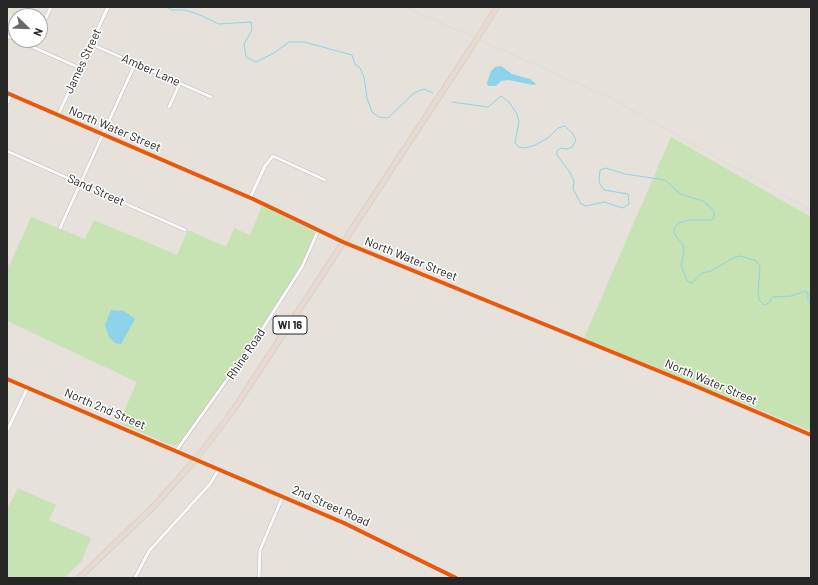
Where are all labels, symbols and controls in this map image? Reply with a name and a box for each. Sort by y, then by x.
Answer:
north arrow [8,8,48,48]
street label: James Street [62,26,104,96]
text: N [31,27,46,38]
street label: Amber Lane [119,51,183,89]
street label: North Water Street [67,103,163,155]
street label: Sand Street [65,171,127,209]
street label: North Water Street [363,234,459,284]
road number: WI 16 [273,316,307,334]
street label: Rhine Road [224,326,268,382]
street label: North Water Street [663,356,759,408]
street label: North 2nd Street [62,385,148,433]
street label: 2nd Street Road [290,482,372,530]

